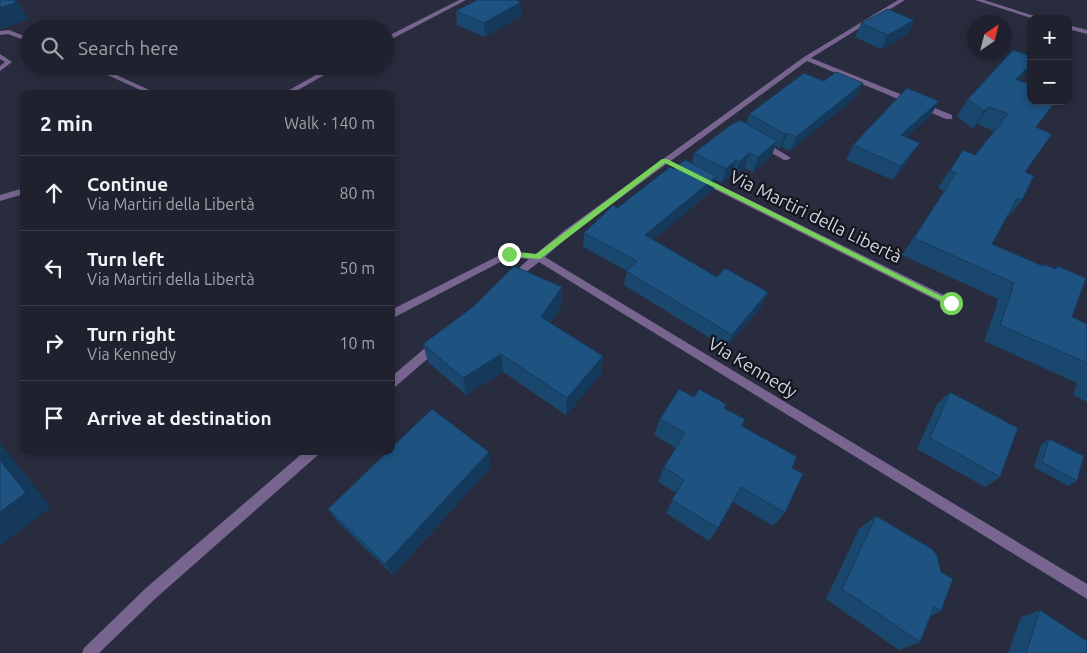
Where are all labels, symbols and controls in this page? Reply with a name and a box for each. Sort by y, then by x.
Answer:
north arrow [967,15,1012,60]
map controls [1027,15,1072,105]
button: + [1027,15,1072,60]
search box [20,20,395,75]
icon: search [38,34,66,62]
text: Search here [78,37,178,59]
button: − [1027,60,1072,105]
text: 2 min [40,111,93,135]
text: Walk · 140 m [284,114,375,132]
street label: Via Martiri della Libertà [727,166,905,266]
text: Continue [87,173,168,195]
icon: ahead [40,179,68,207]
text: 80 m [339,184,375,202]
text: Via Martiri della Libertà [87,195,255,213]
route end [498,243,521,266]
text: Turn left [87,248,165,270]
icon: left [40,254,68,282]
text: 50 m [339,259,375,277]
text: Via Martiri della Libertà [87,270,255,288]
route start [940,292,963,315]
text: Turn right [87,323,175,345]
icon: right [40,329,68,357]
street label: Via Kennedy [705,333,801,402]
text: 10 m [339,334,375,352]
text: Via Kennedy [87,345,176,363]
icon: arrive [40,404,68,432]
text: Arrive at destination [87,407,272,429]

